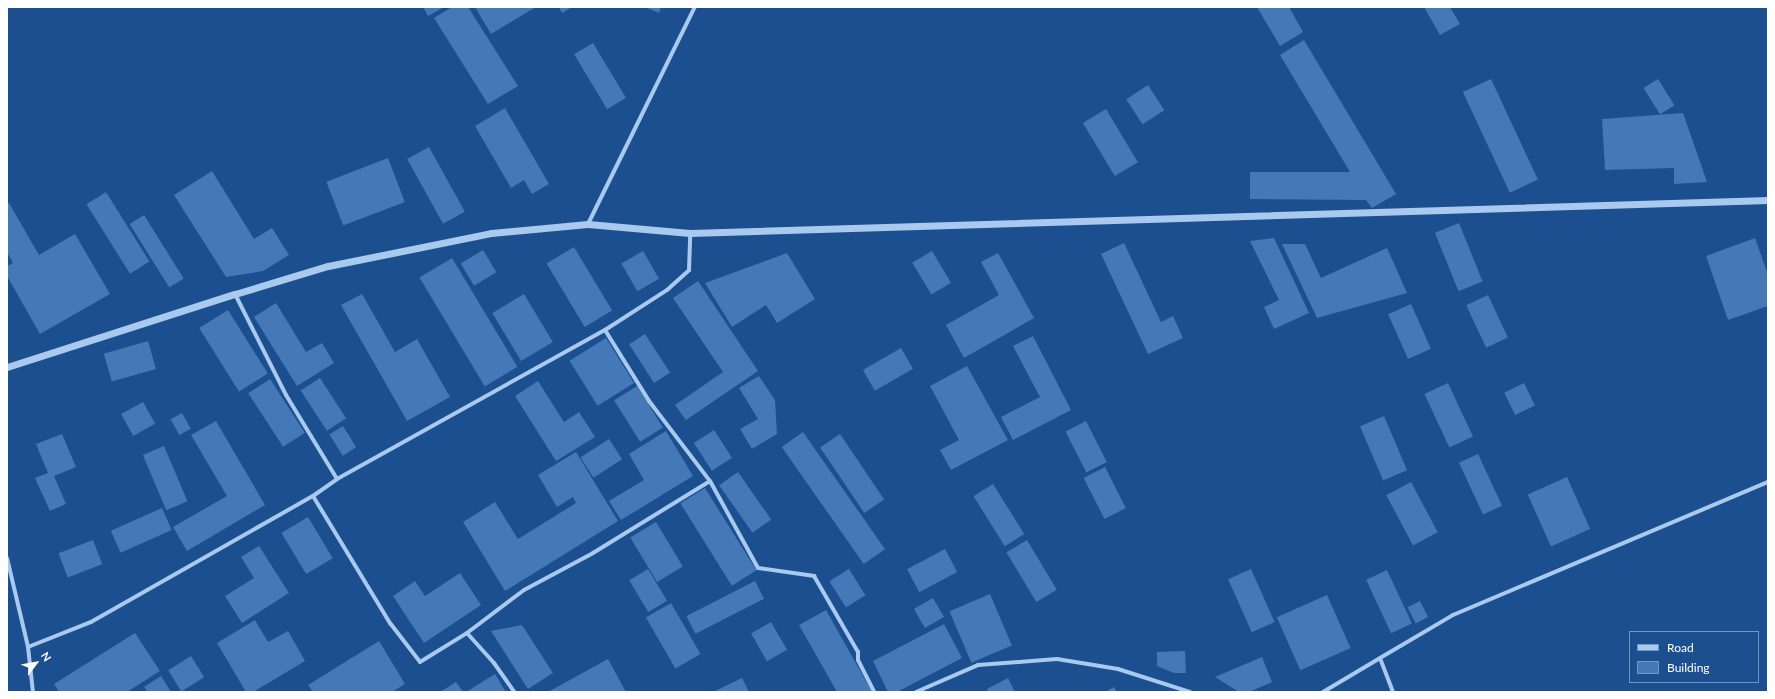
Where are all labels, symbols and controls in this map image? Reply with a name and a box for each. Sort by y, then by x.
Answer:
legend [1629,631,1759,683]
text: Road [1667,640,1694,655]
north arrow [16,643,56,683]
text: N [39,649,54,663]
text: Building [1667,660,1710,675]

